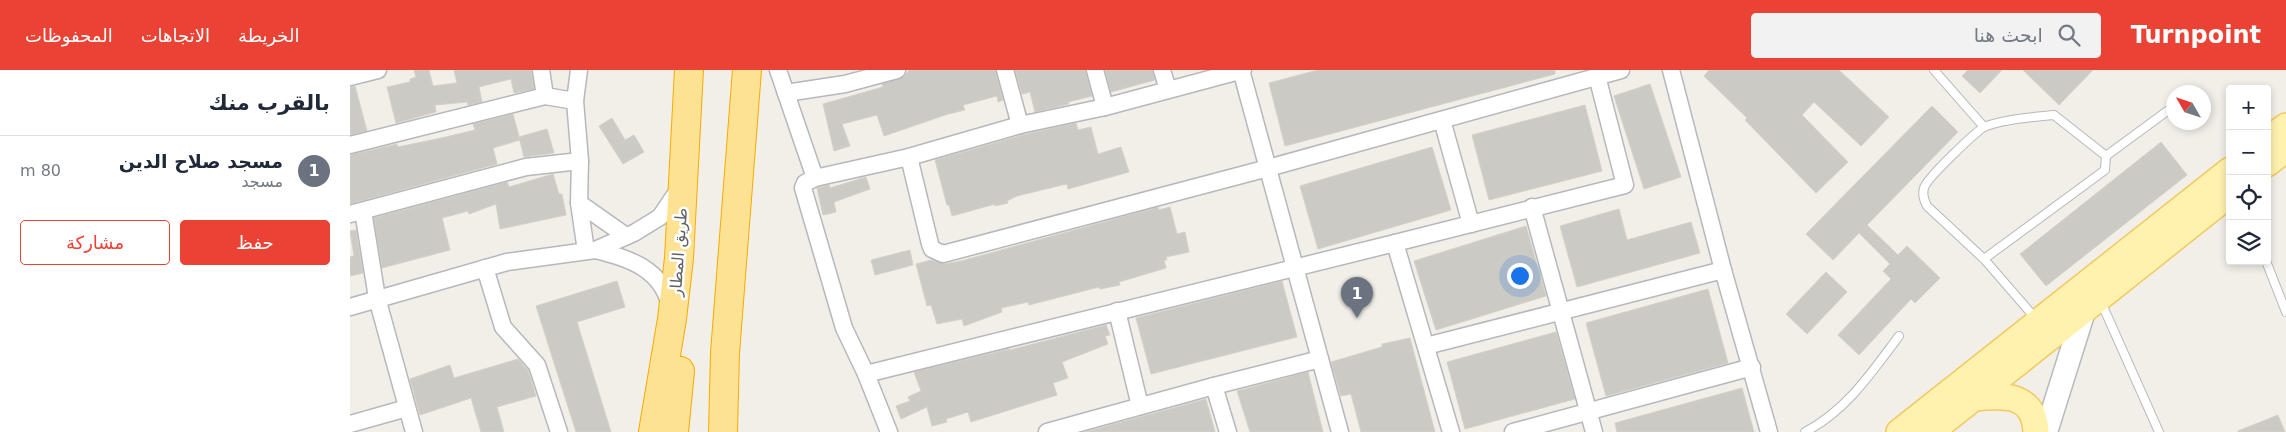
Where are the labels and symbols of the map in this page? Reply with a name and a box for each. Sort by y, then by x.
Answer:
north arrow [2166,85,2211,130]
street label: طريق المطار [666,207,692,298]
your location [1507,263,1533,289]
pin: 1 [1341,277,1373,318]

